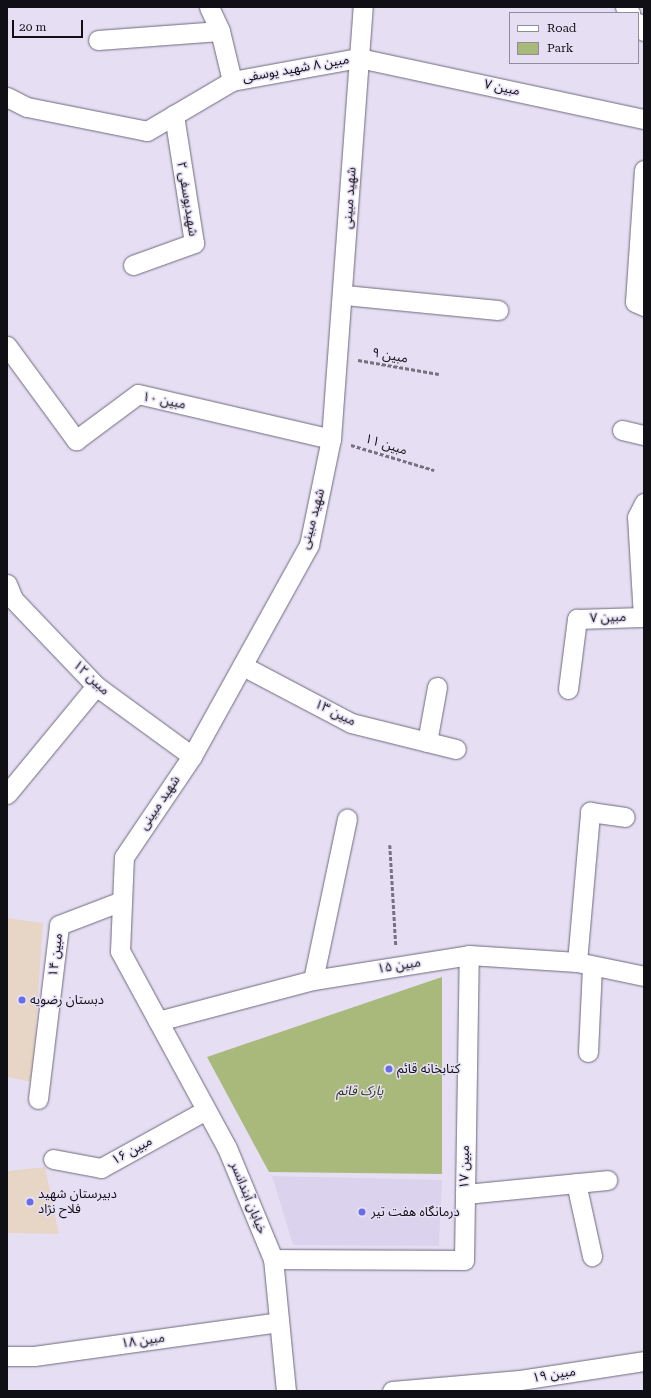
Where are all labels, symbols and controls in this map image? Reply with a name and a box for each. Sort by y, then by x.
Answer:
scale bar [14,12,85,38]
legend [509,12,639,64]
text: 20 m [19,20,46,34]
text: Road [547,21,576,35]
text: Park [547,41,573,55]
street label: مبین ۸ شهید یوسفی [242,52,350,86]
street label: مبین ۷ [483,77,521,99]
street label: شهیدیوسفی ۲ [173,160,201,238]
street label: شهید مبینی [340,167,360,229]
street label: مبین ۹ [371,345,409,367]
street label: مبین ۱۰ [141,389,187,413]
street label: مبین ۱۱ [363,431,409,459]
street label: شهید مبینی [297,487,329,551]
street label: مبین ۷ [590,610,626,626]
street label: مبین ۱۲ [70,657,112,699]
street label: مبین ۱۳ [312,696,358,730]
street label: شهید مبینی [136,773,184,833]
street label: مبین ۱۴ [46,932,66,978]
street label: مبین ۱۵ [376,955,422,977]
place label: دبستان رضویه [30,992,104,1008]
marker: دبستان رضویه [17,995,27,1005]
place label: کتابخانه قائم [397,1061,460,1077]
marker: کتابخانه قائم [384,1064,394,1074]
park label: پارک قائم [336,1083,384,1099]
street label: مبین ۱۶ [109,1134,155,1168]
street label: مبین ۱۷ [457,1145,473,1189]
street label: خیابان آبندانسر [226,1160,270,1236]
place label: دبیرستان شهید فلاح نژاد [38,1187,117,1218]
marker: دبیرستان شهید فلاح نژاد [25,1197,35,1207]
place label: درمانگاه هفت تیر [371,1204,460,1220]
marker: درمانگاه هفت تیر [356,1206,368,1218]
street label: مبین ۱۸ [120,1330,166,1352]
street label: مبین ۱۹ [531,1364,577,1386]

